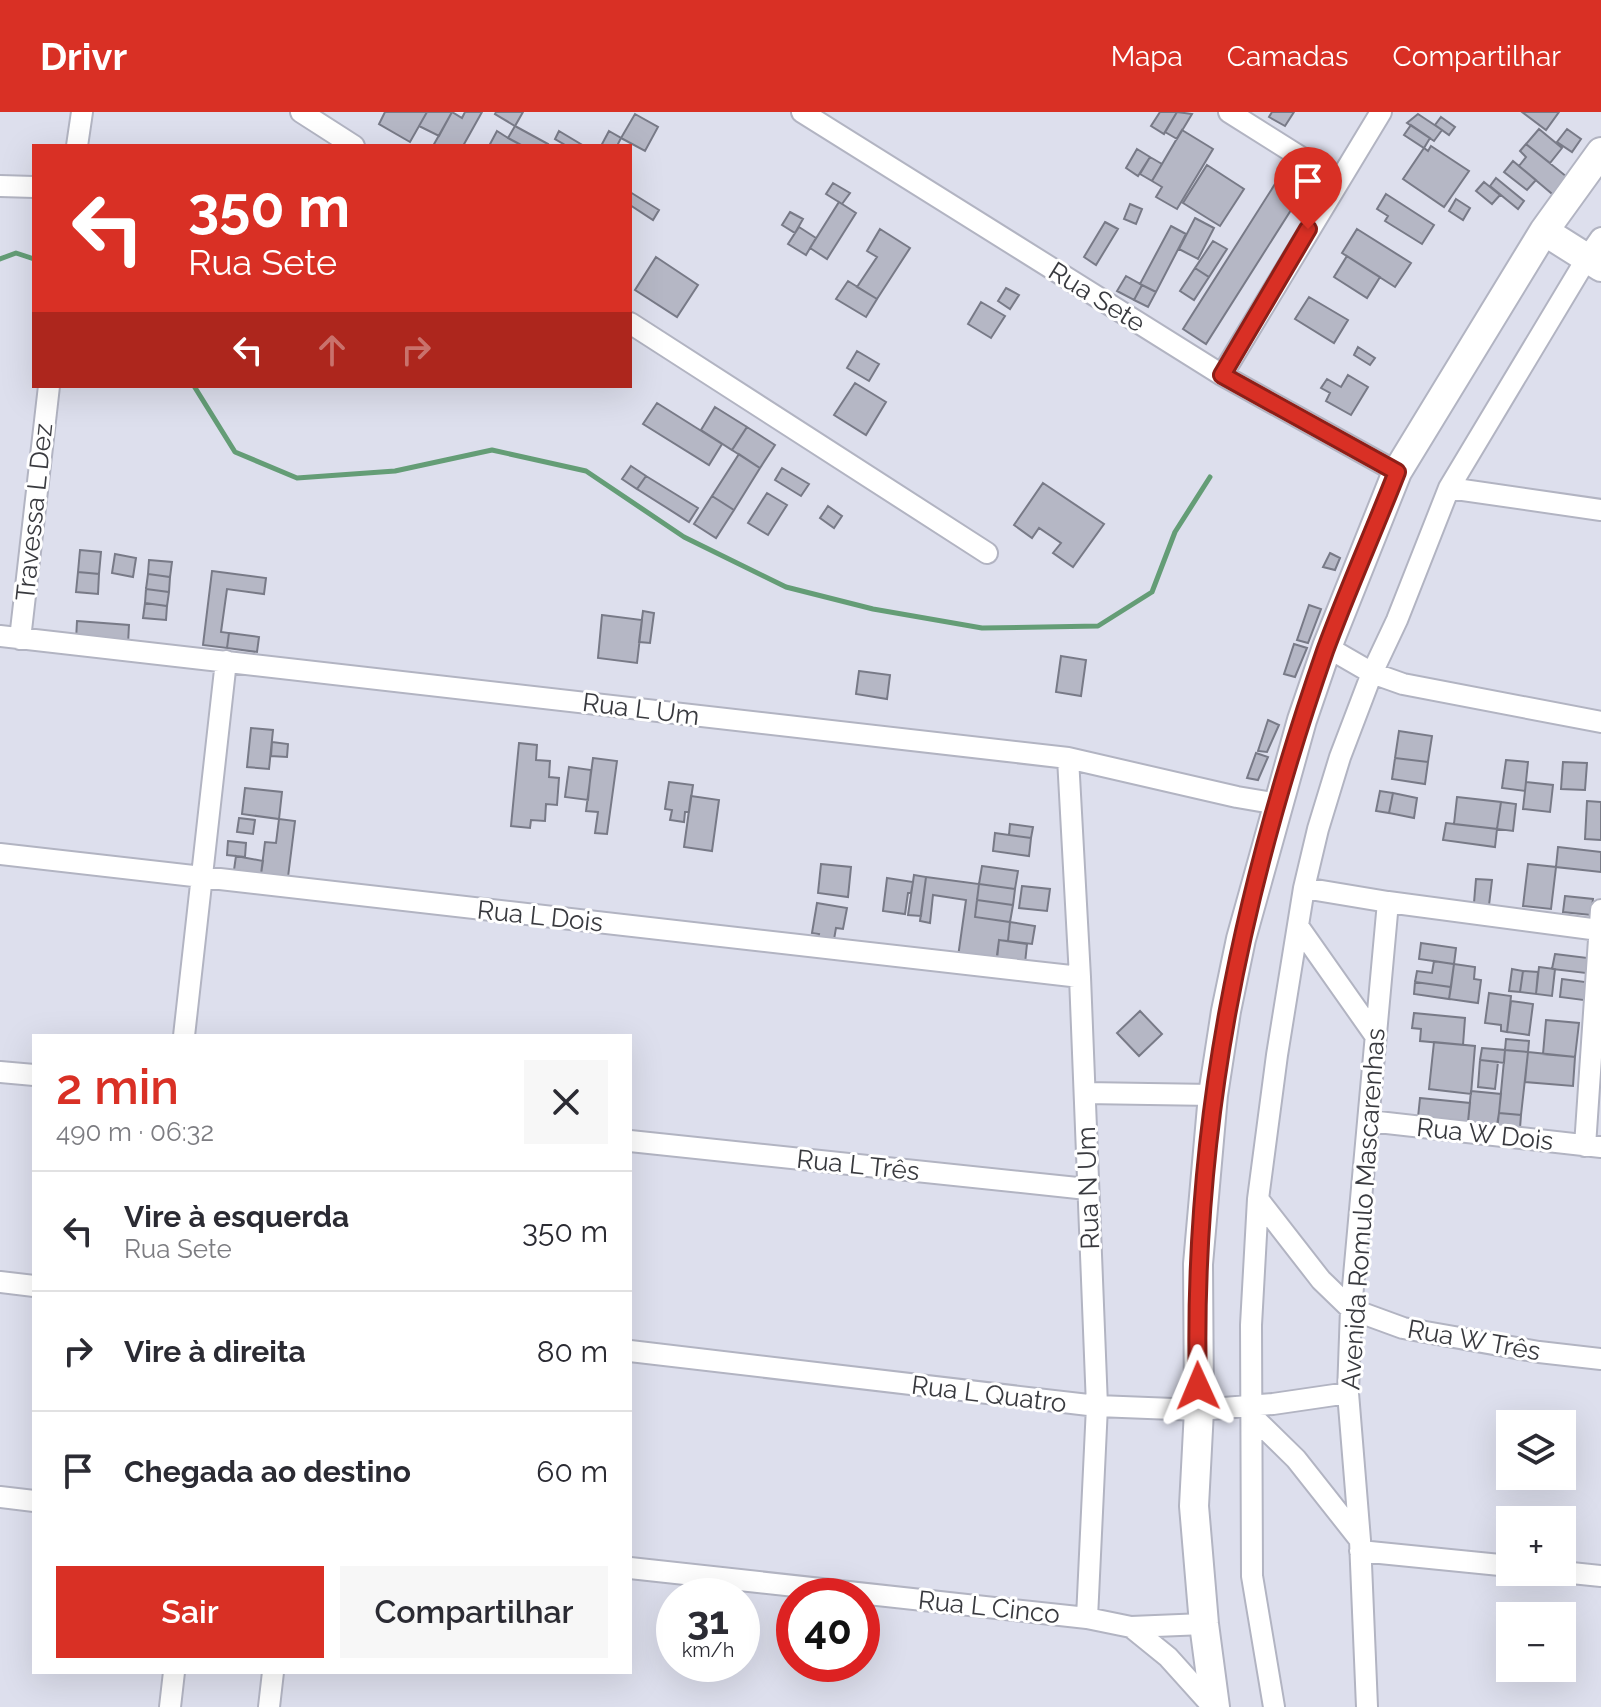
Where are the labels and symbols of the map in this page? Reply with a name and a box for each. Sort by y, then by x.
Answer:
pin [1274,147,1342,229]
street label: Rua Sete [1043,256,1151,338]
street label: Travessa L Dez [10,422,58,602]
street label: Rua L Um [581,687,701,731]
street label: Rua L Dois [476,894,604,938]
street label: Avenida Romulo Mascarenhas [1335,1027,1391,1391]
street label: Rua W Dois [1415,1112,1555,1156]
street label: Rua N Um [1071,1126,1105,1250]
street label: Rua L Três [795,1144,921,1186]
street label: Rua W Três [1405,1314,1543,1366]
position arrow [1156,1344,1240,1428]
street label: Rua L Quatro [910,1370,1068,1418]
speed limit sign: 40 [776,1578,880,1682]
street label: Rua L Cinco [917,1585,1061,1629]

